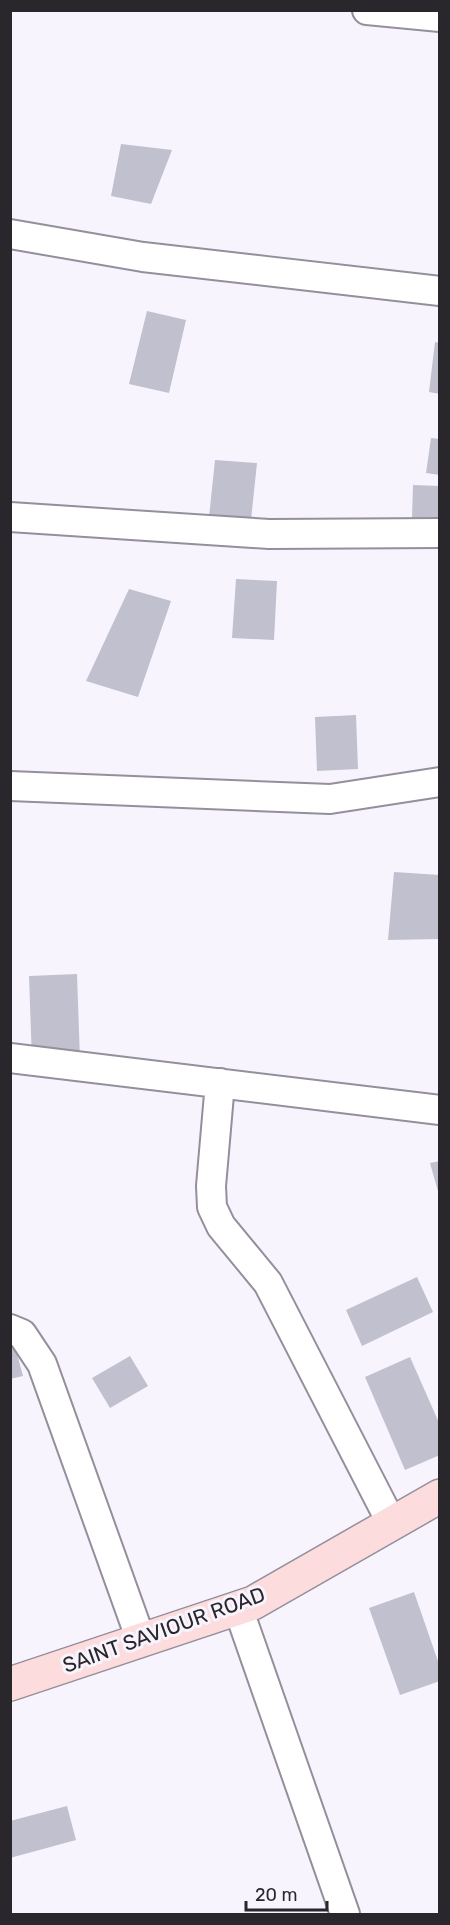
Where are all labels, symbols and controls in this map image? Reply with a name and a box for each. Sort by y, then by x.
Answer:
street label: SAINT SAVIOUR ROAD [59,1581,268,1678]
scale bar [246,1874,327,1912]
text: 20 m [255,1884,297,1906]

